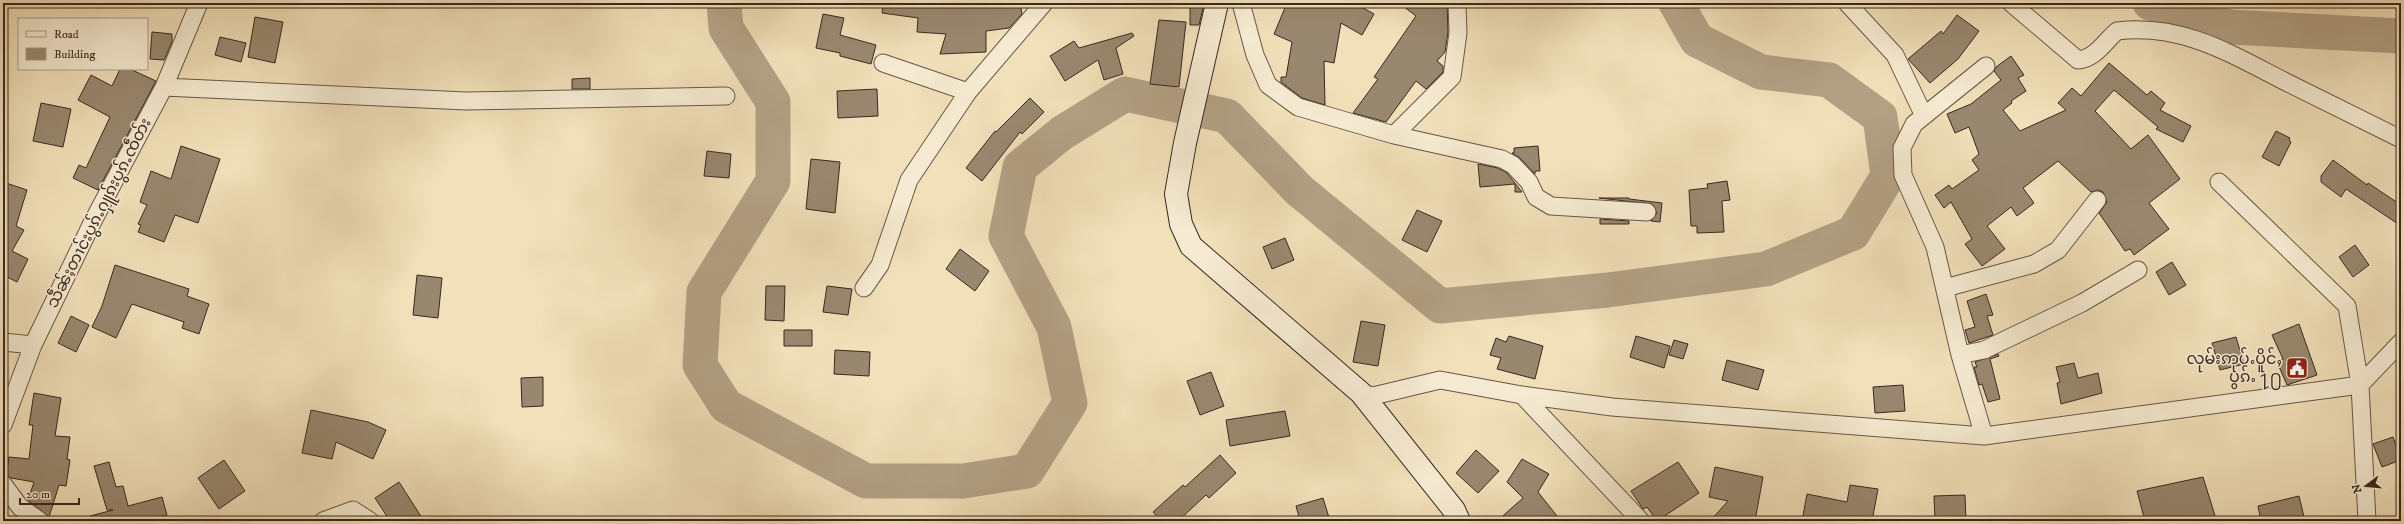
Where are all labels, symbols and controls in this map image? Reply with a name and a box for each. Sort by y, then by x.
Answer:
legend [18,18,148,70]
text: Road [54,27,79,42]
text: Building [54,47,95,62]
street label: သဵၼ်ႈတၢင်းပွၵ်ႉႁူၵ်းပွၵ်ႉၸဵတ်း [41,114,158,313]
place label: လုမ်းဢုပ်ႉပိူင်ႇ ပွၵ်ႉ ႑႐ [2187,347,2282,390]
public building icon: လုမ်းဢုပ်ႉပိူင်ႇ ပွၵ်ႉ ႑႐ [2284,355,2310,381]
north arrow [2346,466,2386,506]
scale bar [20,480,79,506]
text: N [2349,482,2365,495]
text: 20 m [26,487,50,502]

